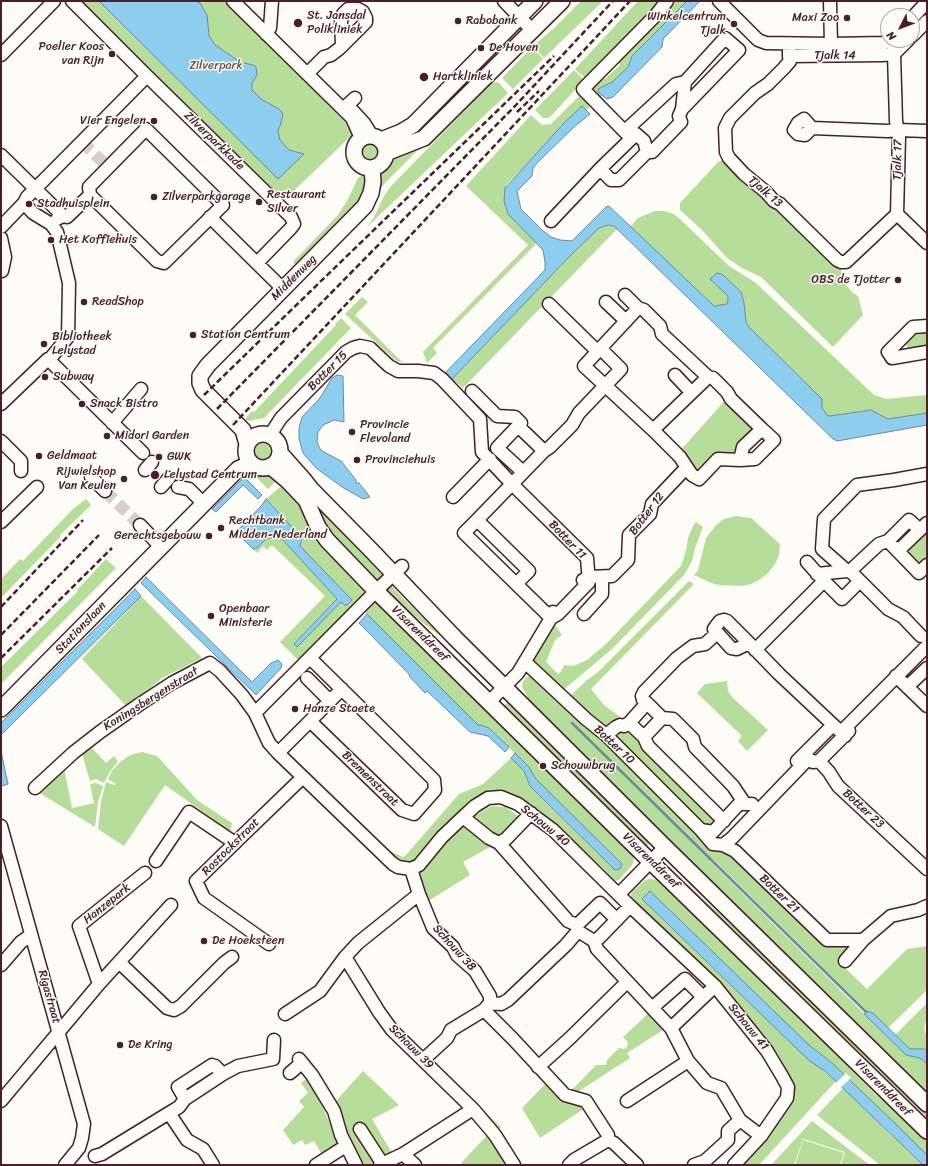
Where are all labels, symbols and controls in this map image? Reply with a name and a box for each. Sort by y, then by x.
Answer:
north arrow [880,8,920,48]
place label: St. Jansdal Polikliniek [307,9,366,37]
place label: Winkelcentrum Tjalk [647,10,726,38]
place label: Maxi Zoo [792,11,839,25]
marker: Maxi Zoo [842,13,852,23]
place label: Rabobank [466,14,517,28]
marker: Rabobank [453,16,463,26]
marker: St. Jansdal Polikliniek [292,17,304,29]
marker: Winkelcentrum Tjalk [729,19,739,29]
text: N [882,27,901,45]
place label: Poelier Koos van Rijn [39,40,104,68]
place label: De Hoven [489,41,538,55]
marker: De Hoven [476,43,486,53]
marker: Poelier Koos van Rijn [107,49,117,59]
street label: Tjalk 14 [814,49,856,63]
park label: Zilverpark [189,59,243,73]
place label: Hartkliniek [433,70,493,84]
marker: Hartkliniek [418,71,430,83]
street label: Zilverparkkade [181,109,247,173]
place label: Vier Engelen [80,114,146,128]
marker: Vier Engelen [149,116,159,126]
street label: Tjalk 17 [890,139,906,181]
street label: Tjalk 13 [745,173,785,211]
place label: Restaurant Silver [267,188,326,216]
place label: Zilverparkgarage [162,190,250,204]
marker: Zilverparkgarage [149,192,159,202]
place label: Stadhuisplein [37,197,109,211]
marker: Restaurant Silver [254,197,264,207]
marker: Stadhuisplein [24,199,34,209]
place label: Het Koffiehuis [59,233,137,247]
marker: Het Koffiehuis [46,235,56,245]
street label: Middenweg [268,252,320,304]
place label: OBS de Tjotter [811,273,890,287]
marker: OBS de Tjotter [893,275,903,285]
place label: ReadShop [92,295,144,309]
marker: ReadShop [79,297,89,307]
place label: Station Centrum [201,328,290,342]
place label: Bibliotheek Lelystad [52,330,112,358]
marker: Station Centrum [188,330,198,340]
marker: Bibliotheek Lelystad [39,339,49,349]
street label: Botter 15 [305,348,351,394]
place label: Subway [53,370,94,384]
marker: Subway [40,372,50,382]
place label: Snack Bistro [90,397,158,411]
marker: Snack Bistro [77,399,87,409]
place label: Provincie Flevoland [360,418,410,446]
marker: Provincie Flevoland [347,427,357,437]
place label: Midori Garden [115,429,189,443]
marker: Midori Garden [102,431,112,441]
place label: Geldmaat [47,449,97,463]
place label: GWK [167,450,191,464]
marker: Geldmaat [34,451,44,461]
marker: GWK [154,452,164,462]
place label: Provinciehuis [365,453,435,467]
marker: Provinciehuis [352,455,362,465]
place label: Rijwielshop Van Keulen [56,465,116,493]
place label: Lelystad Centrum [164,468,257,482]
marker: Lelystad Centrum [149,469,161,481]
marker: Rijwielshop Van Keulen [119,474,129,484]
street label: Botter 12 [626,490,668,538]
place label: Rechtbank Midden-Nederland [229,514,327,542]
street label: Botter 11 [545,518,589,562]
marker: Rechtbank Midden-Nederland [216,523,226,533]
place label: Gerechtsgebouw [114,529,201,543]
marker: Gerechtsgebouw [204,531,214,541]
street label: Stationslaan [52,599,110,657]
place label: Openbaar Ministerie [219,602,272,630]
street label: Visarenddreef [388,603,452,665]
marker: Openbaar Ministerie [206,611,216,621]
street label: Koningsbergenstraat [101,664,201,734]
place label: Hanze Staete [303,702,375,716]
marker: Hanze Staete [290,704,300,714]
street label: Botter 10 [591,723,637,767]
street label: Bremenstraat [339,748,401,810]
place label: Schouwbrug [551,759,616,773]
marker: Schouwbrug [538,761,548,771]
street label: Botter 23 [839,786,887,832]
street label: Schouw 40 [518,802,572,850]
street label: Rostockstraat [199,815,263,879]
street label: Visarenddreef [619,830,683,892]
street label: Botter 21 [756,872,802,916]
street label: Hanzepark [81,881,133,927]
street label: Schouw 38 [429,922,479,974]
place label: De Hoeksteen [212,934,284,948]
marker: De Hoeksteen [199,936,209,946]
street label: Rigastraat [34,968,64,1026]
street label: Schouw 41 [725,1001,771,1053]
street label: Schouw 39 [386,1022,436,1072]
place label: De Kring [128,1038,173,1052]
marker: De Kring [115,1040,125,1050]
street label: Visarenddreef [852,1057,914,1119]

